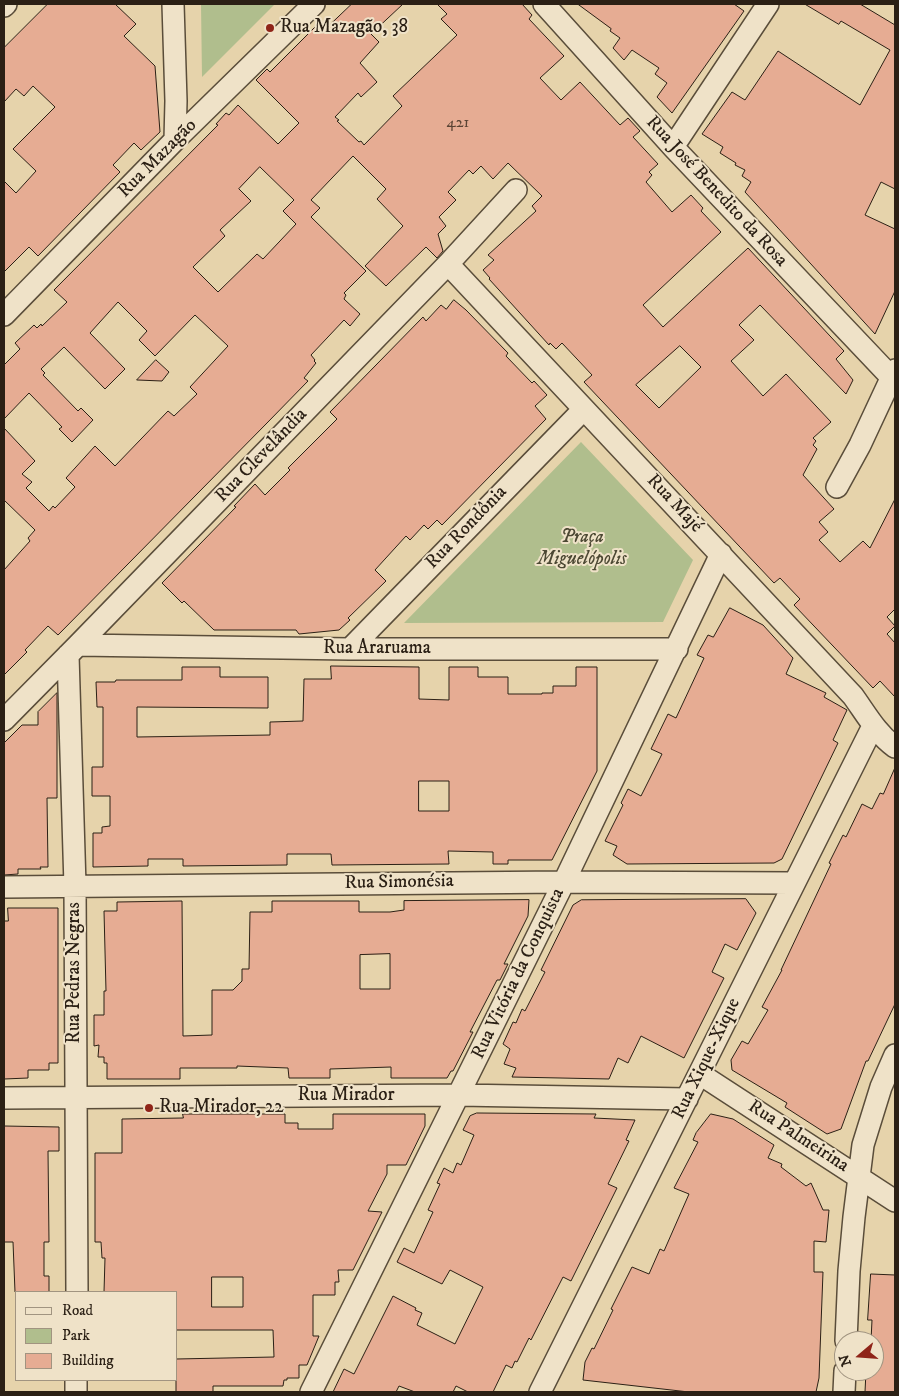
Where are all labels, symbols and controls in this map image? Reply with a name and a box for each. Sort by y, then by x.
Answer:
place label: Rua Mazagão, 38 [280,17,408,39]
marker: Rua Mazagão, 38 [264,22,276,34]
street label: Rua José Benedito da Rosa [640,112,792,272]
house number: 421 [447,114,469,134]
street label: Rua Mazagão [114,115,202,203]
street label: Rua Clevelândia [211,404,313,508]
street label: Rua Majé [641,470,707,538]
street label: Rua Rondônia [422,482,512,574]
park label: Praça Miguelópolis [538,527,626,571]
street label: Rua Araruama [323,638,431,660]
street label: Rua Simonésia [344,871,454,895]
street label: Rua Vitória da Conquista [468,885,570,1063]
street label: Rua Pedras Negras [64,902,86,1044]
street label: Rua Xique-Xique [668,995,746,1123]
street label: Rua Mirador [297,1085,395,1107]
street label: Rua Palmeirina [743,1096,853,1178]
place label: Rua Mirador, 22 [159,1097,284,1119]
marker: Rua Mirador, 22 [143,1102,155,1114]
legend [15,1291,178,1381]
text: Road [62,1301,93,1320]
text: Park [62,1326,90,1345]
north arrow [834,1331,884,1381]
text: Building [62,1351,114,1370]
text: N [835,1352,856,1369]

